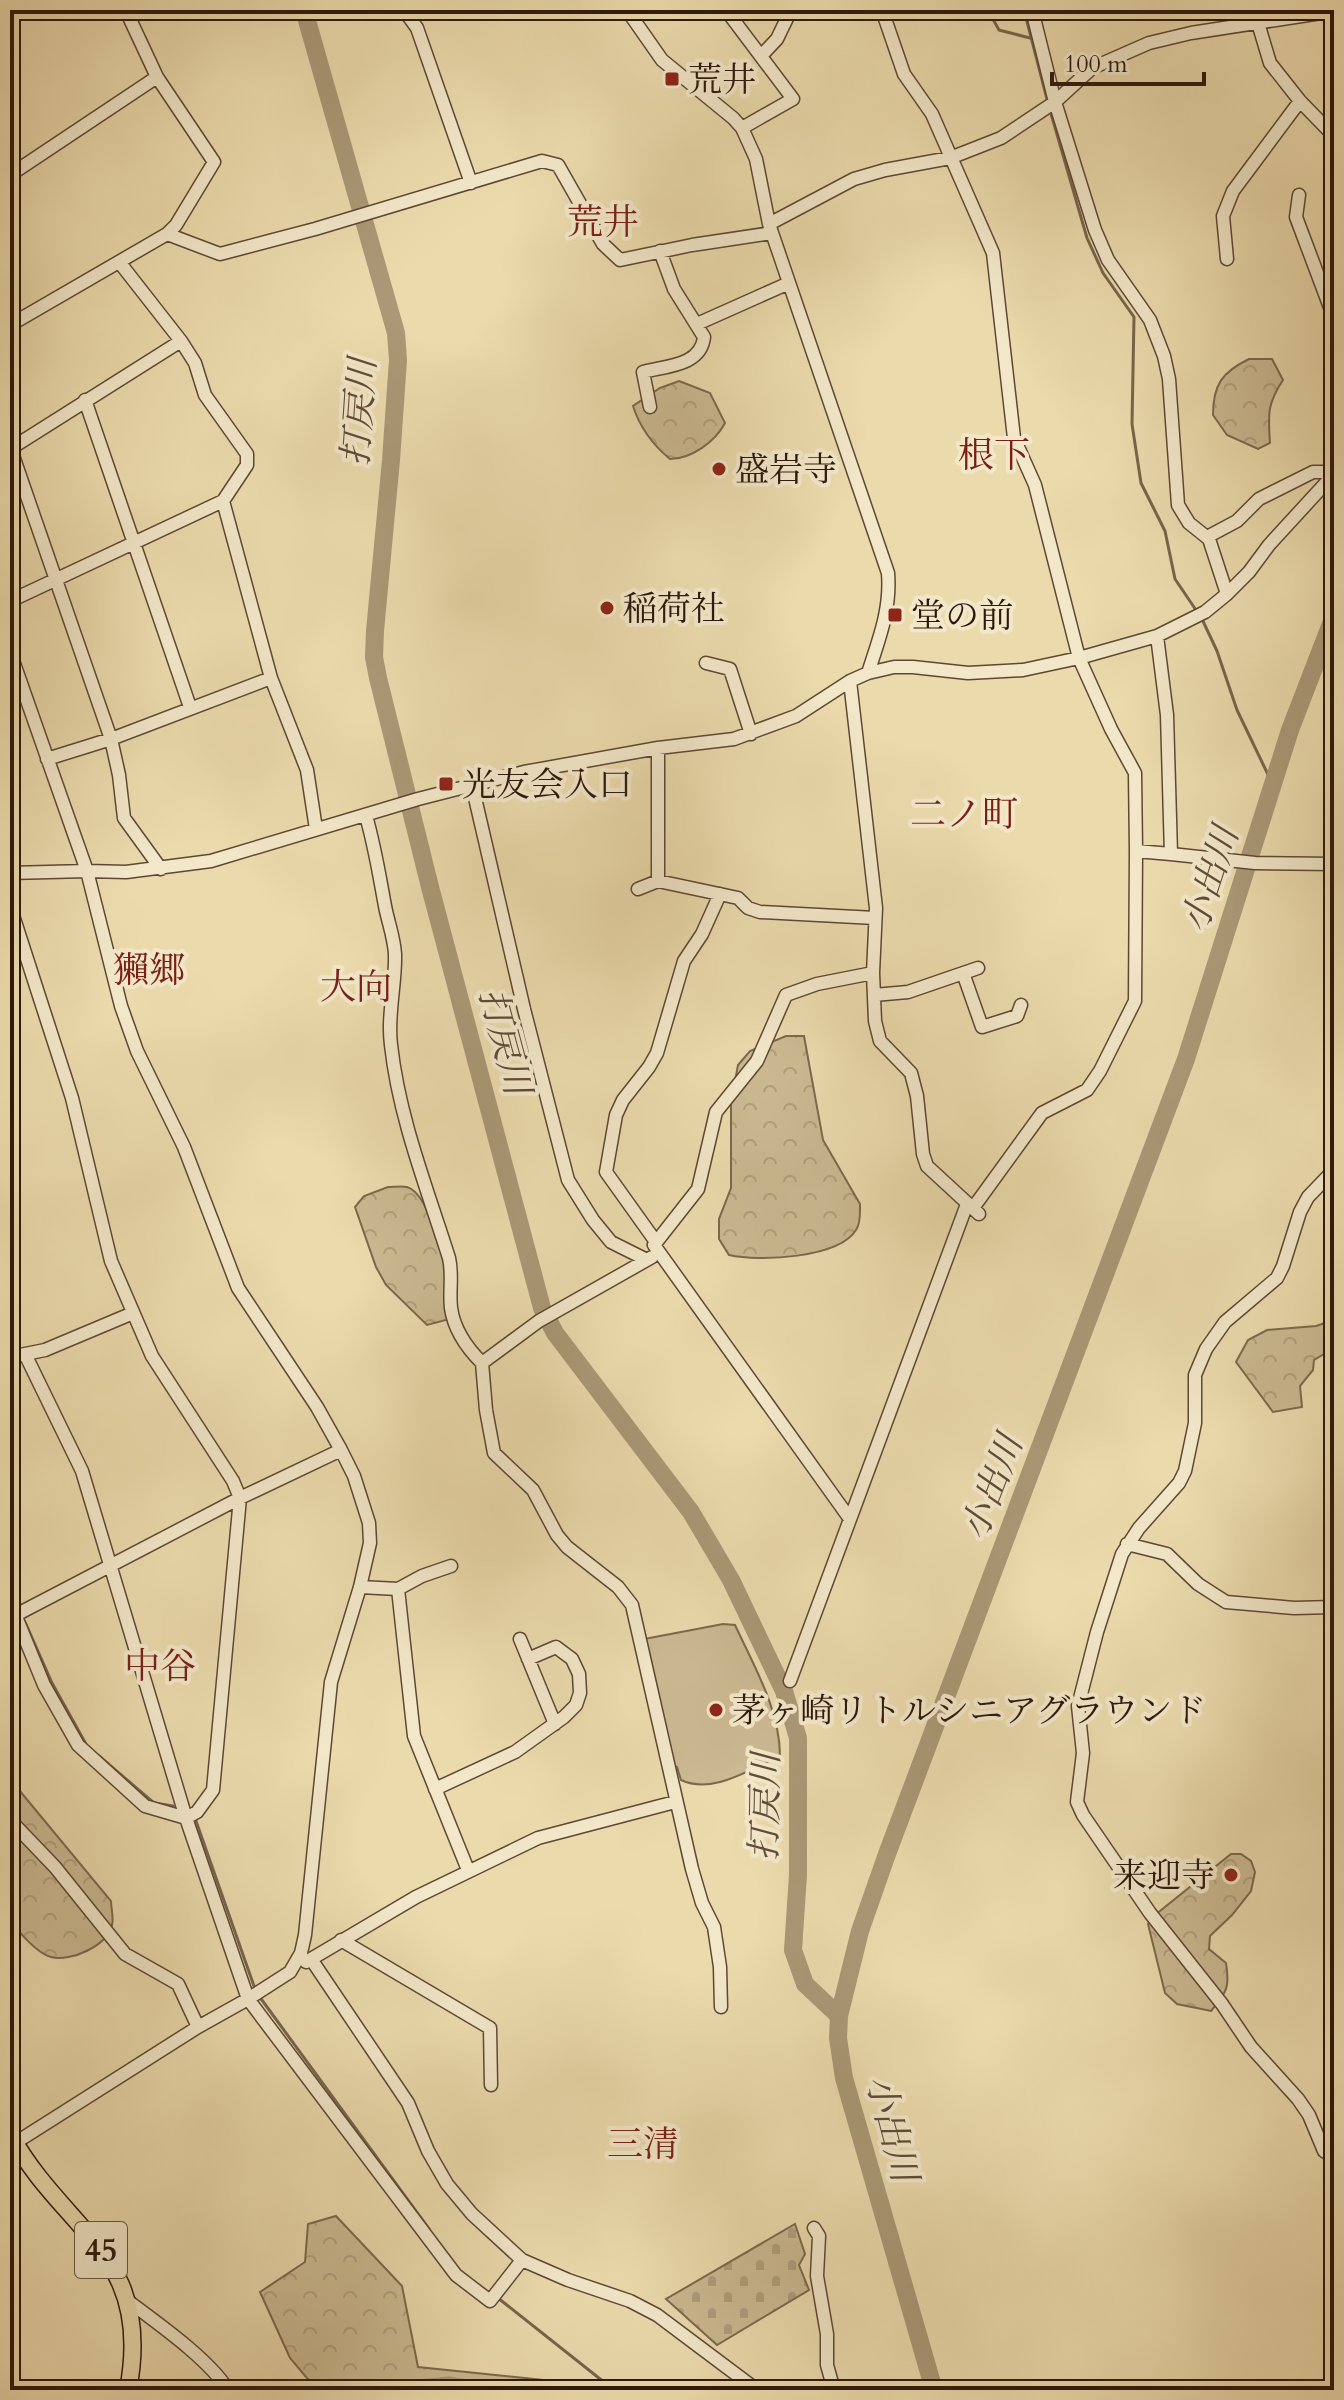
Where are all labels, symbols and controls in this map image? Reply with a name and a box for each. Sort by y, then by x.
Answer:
scale bar [1052,36,1204,86]
text: 100 m [1064,48,1128,81]
place label: 荒井 [688,57,756,103]
marker: 荒井 [663,70,681,88]
district label: 荒井 [567,198,639,247]
water label: 打戻川 [331,353,388,468]
district label: 根下 [958,431,1030,480]
place label: 盛岩寺 [735,447,837,493]
marker: 盛岩寺 [710,460,728,478]
place label: 稲荷社 [623,586,725,632]
place label: 堂の前 [911,593,1013,639]
marker: 稲荷社 [598,599,616,617]
marker: 堂の前 [886,606,904,624]
place label: 光友会入口 [462,762,632,808]
marker: 光友会入口 [437,775,455,793]
district label: 二ノ町 [910,790,1018,839]
water label: 小出川 [1170,817,1252,938]
district label: 獺郷 [113,946,185,995]
district label: 大向 [320,963,392,1012]
water label: 打戻川 [467,983,543,1104]
water label: 小出川 [950,1425,1036,1547]
district label: 中谷 [124,1642,196,1691]
place label: 茅ヶ崎リトルシニアグラウンド [732,1688,1206,1734]
marker: 茅ヶ崎リトルシニアグラウンド [707,1701,725,1719]
water label: 打戻川 [740,1749,791,1861]
place label: 来迎寺 [1113,1853,1215,1899]
marker: 来迎寺 [1222,1866,1240,1884]
water label: 小出川 [854,2070,930,2191]
district label: 三清 [607,2120,679,2169]
road number: 45 [75,2222,127,2278]

